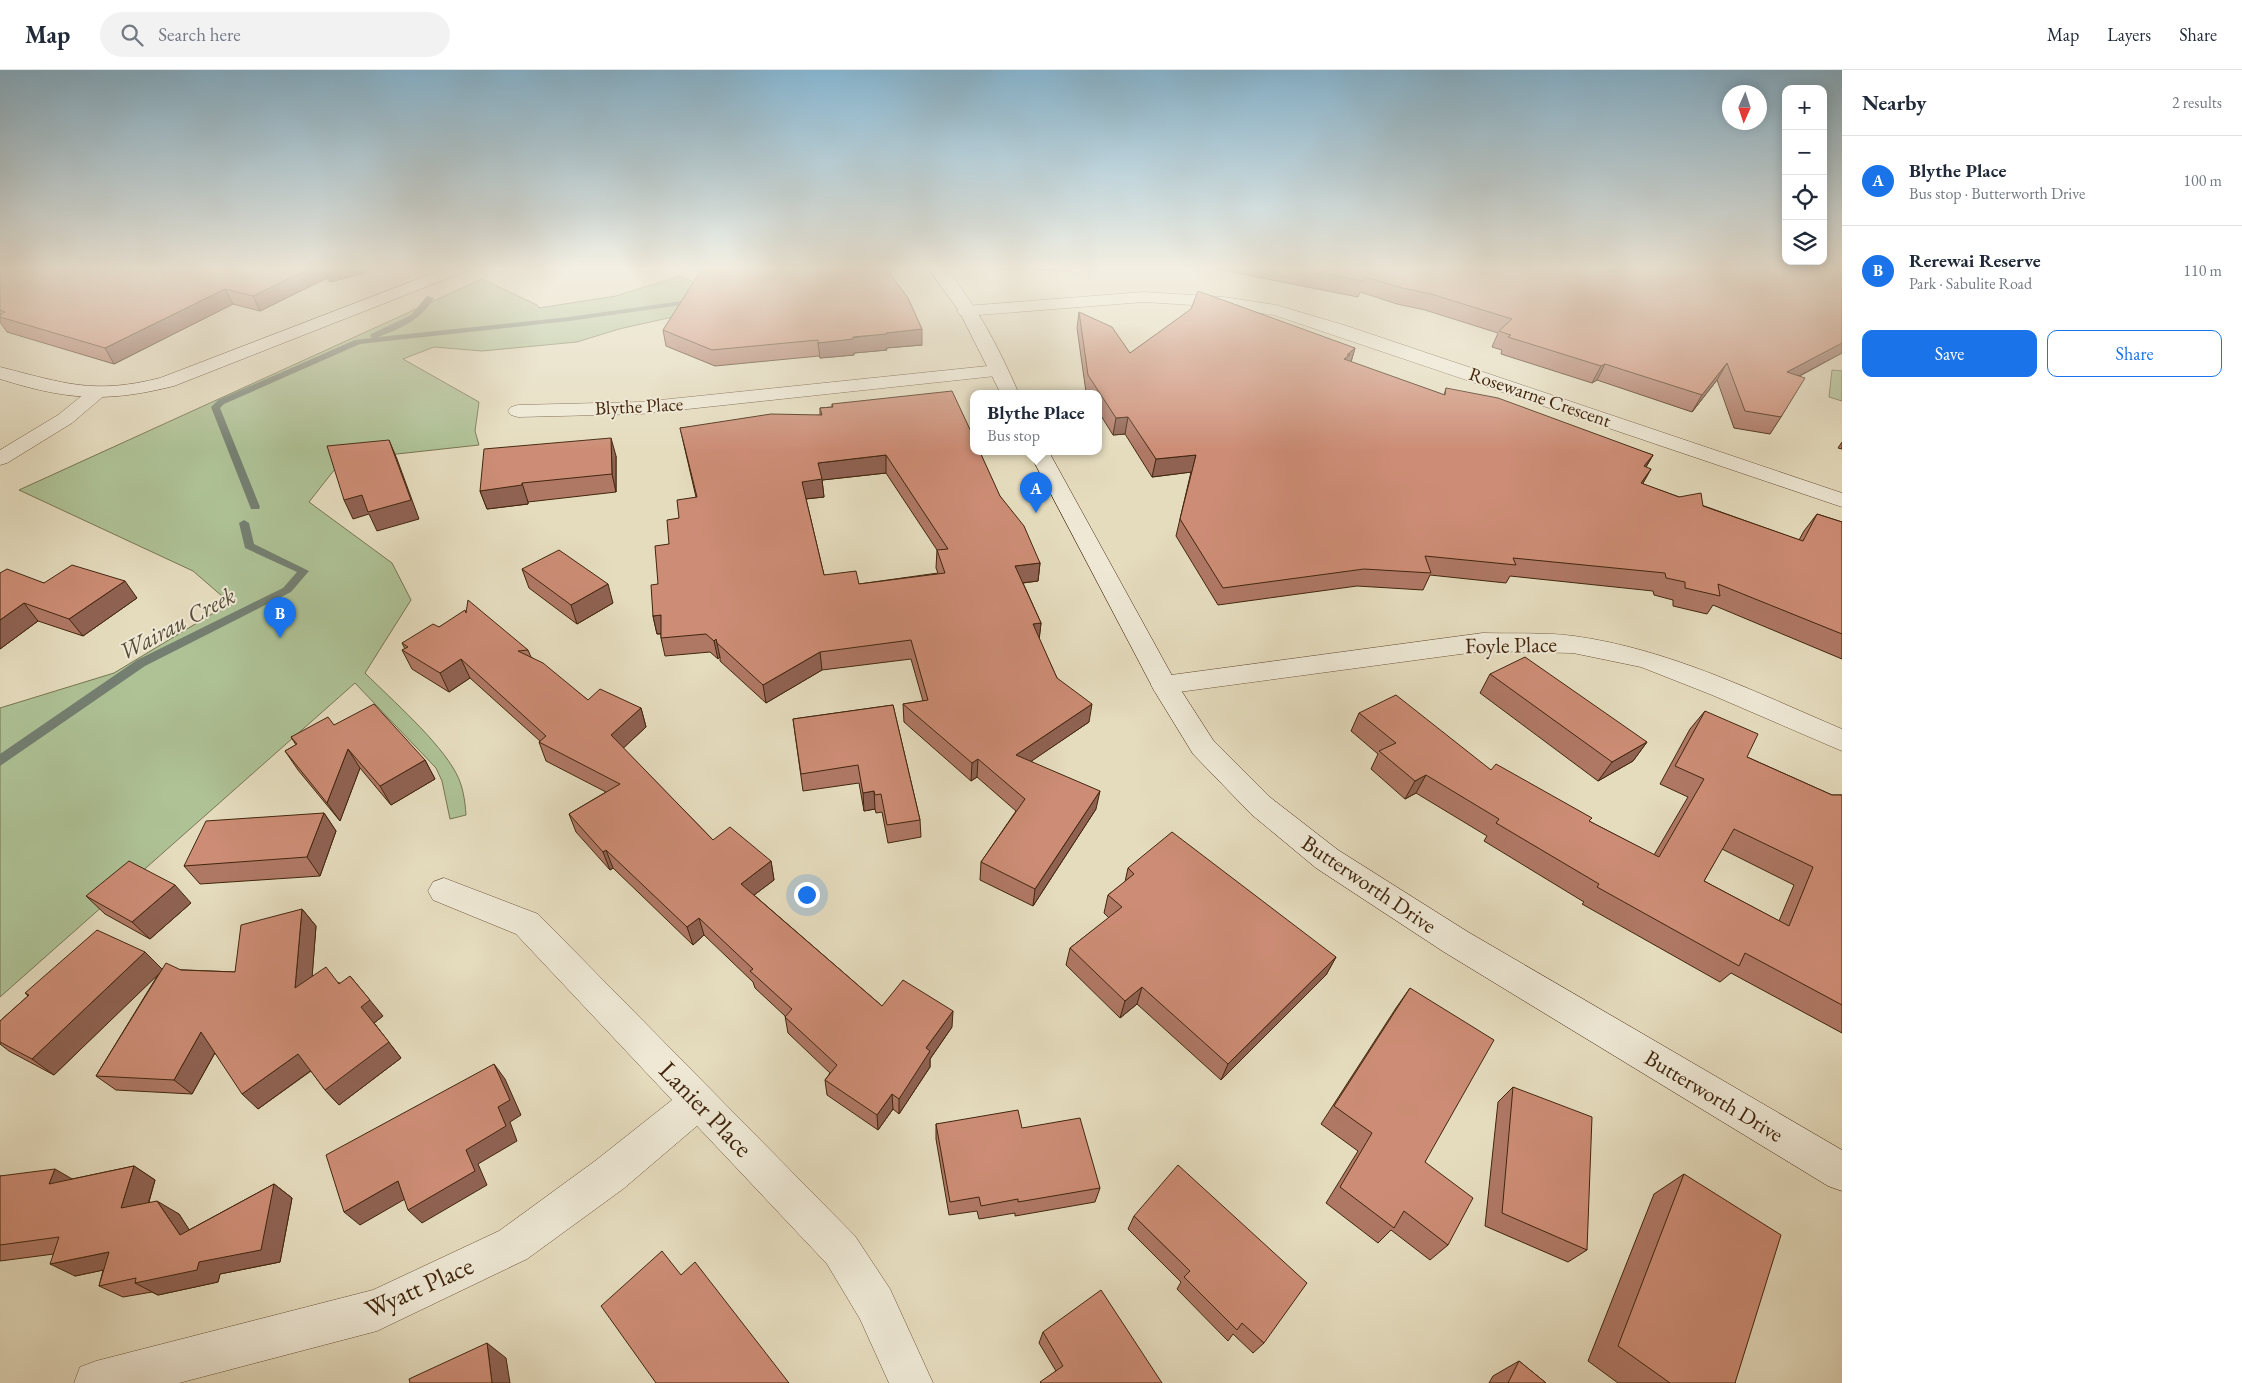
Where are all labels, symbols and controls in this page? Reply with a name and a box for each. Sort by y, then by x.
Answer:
search box [100,12,450,57]
text: Map [25,19,70,50]
icon: search [118,21,146,49]
text: Search here [158,22,241,47]
text: Map [2047,23,2079,46]
text: Layers [2107,23,2151,46]
text: Share [2179,23,2217,46]
north arrow [1722,85,1767,130]
map controls [1782,85,1827,265]
button: + [1782,85,1827,130]
text: Nearby [1862,89,1926,116]
text: 2 results [2172,92,2222,113]
button: − [1782,130,1827,175]
text: Blythe Place [1909,158,2006,183]
text: A [1872,170,1884,191]
text: 100 m [2183,170,2222,191]
button: locate [1782,175,1827,220]
text: Bus stop · Butterworth Drive [1909,183,2085,204]
button: layers [1782,220,1827,265]
text: Rerewai Reserve [1909,248,2041,273]
text: B [1873,260,1883,281]
text: 110 m [2183,260,2222,281]
text: Park · Sabulite Road [1909,273,2032,294]
button: Save [1862,330,2037,377]
button: Share [2047,330,2222,377]
street label: Rosewarne Crescent [1466,361,1614,433]
popup [970,390,1102,455]
street label: Blythe Place [594,391,684,421]
text: Blythe Place [987,400,1085,425]
text: Bus stop [987,425,1040,446]
pin: A [1020,472,1052,513]
water label: Wairau Creek [113,579,241,667]
pin: B [264,597,296,638]
street label: Foyle Place [1465,630,1558,660]
street label: Butterworth Drive [1296,828,1442,940]
your location [794,882,820,908]
street label: Butterworth Drive [1639,1043,1789,1149]
street label: Lanier Place [652,1054,760,1164]
street label: Wyatt Place [359,1248,479,1326]

